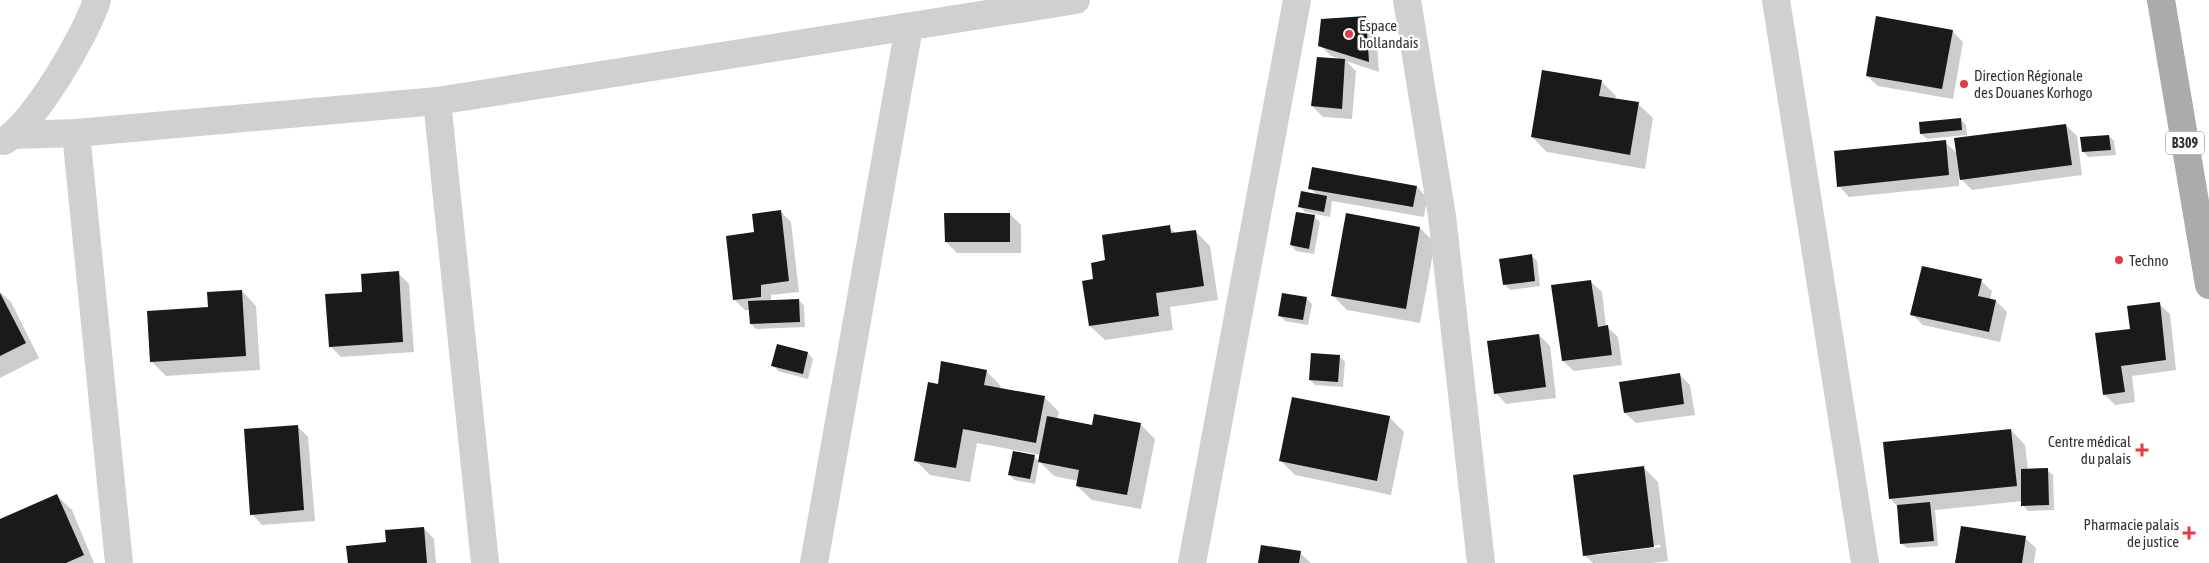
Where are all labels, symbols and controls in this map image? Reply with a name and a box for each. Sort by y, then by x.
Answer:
place label: Espace hollandais [1359,17,1418,51]
marker: Espace hollandais [1343,28,1355,40]
place label: Direction Régionale des Douanes Korhogo [1974,67,2092,101]
marker: Direction Régionale des Douanes Korhogo [1958,78,1970,90]
road number: B309 [2166,132,2204,154]
place label: Techno [2129,252,2169,269]
marker: Techno [2113,254,2125,266]
place label: Centre médical du palais [2048,433,2131,467]
marker: Centre médical du palais [2135,443,2149,457]
place label: Pharmacie palais de justice [2084,516,2179,550]
marker: Pharmacie palais de justice [2183,527,2195,539]

